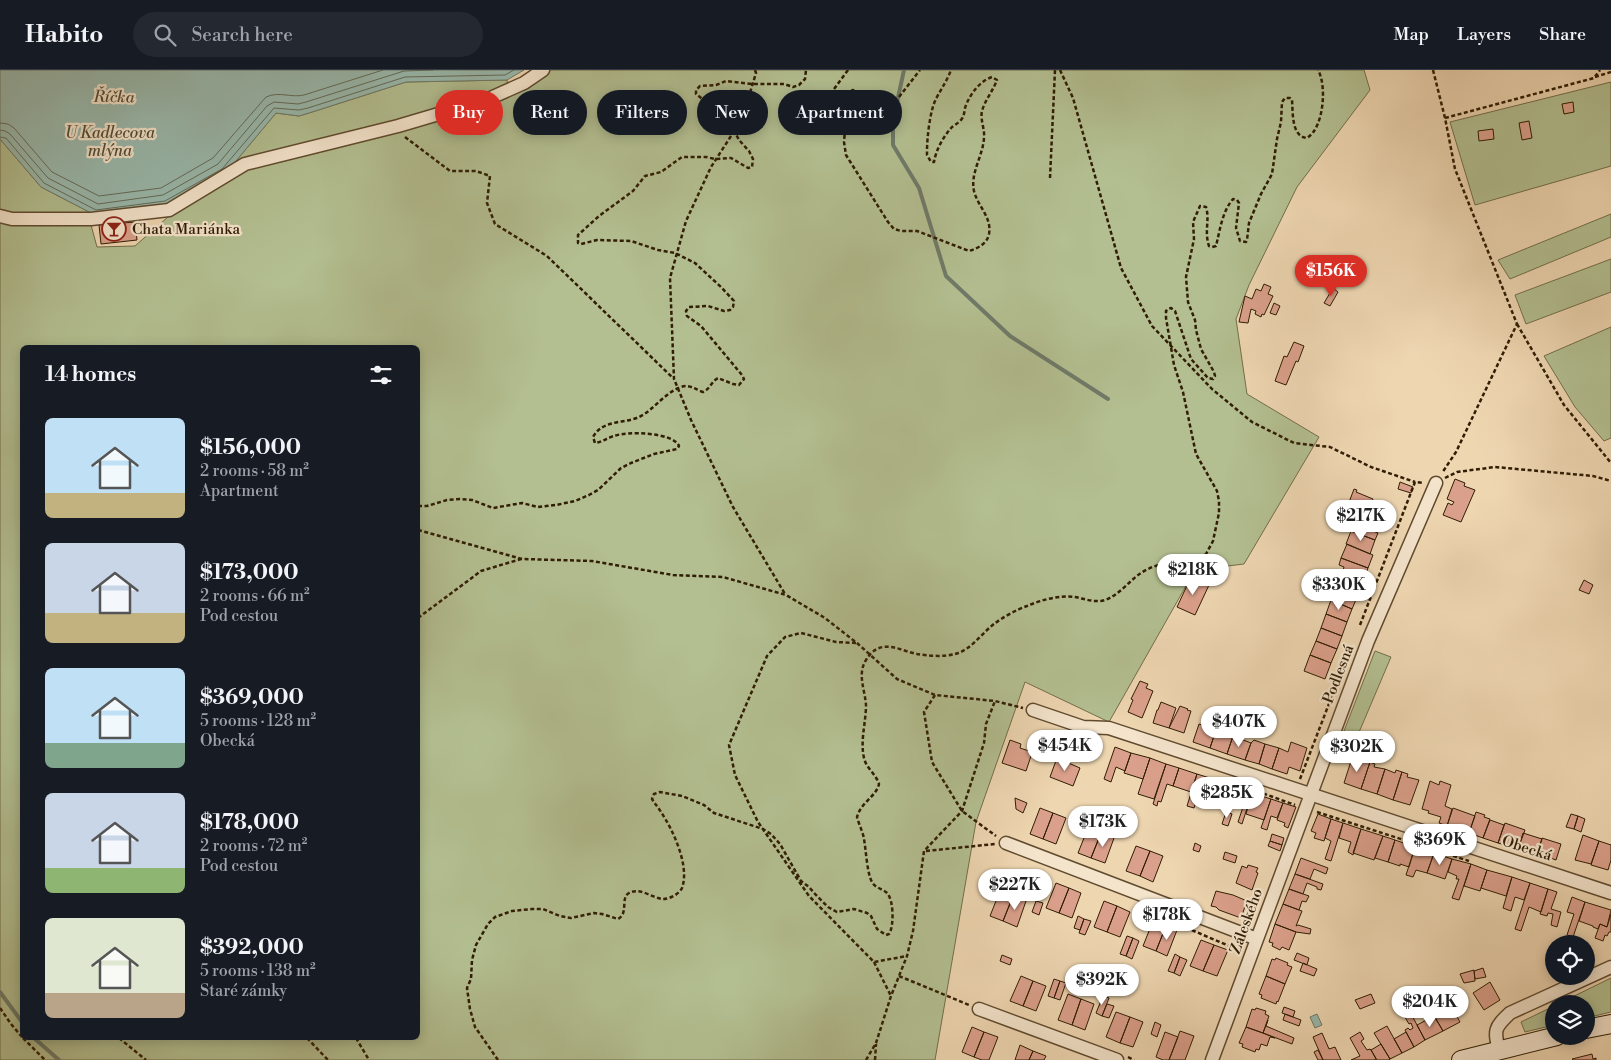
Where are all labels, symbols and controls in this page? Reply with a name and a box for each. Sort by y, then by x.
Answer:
search box [133,12,483,57]
text: Habito [25,20,103,50]
icon: search [151,21,179,49]
text: Search here [191,23,293,47]
text: Map [1394,23,1429,46]
text: Layers [1457,23,1511,46]
text: Share [1539,23,1586,46]
water label: Říčka [92,85,135,107]
chip: Buy [435,90,503,135]
chip: Rent [513,90,587,135]
chip: Filters [597,90,687,135]
chip: New [697,90,768,135]
chip: Apartment [778,90,902,135]
water label: U Kadlecova mlýna [65,123,155,161]
bar icon: Chata Mariánka [101,216,127,242]
place label: Chata Mariánka [132,220,240,239]
pin: $156K [1296,254,1366,297]
text: $156K [1306,261,1356,281]
icon: filters [367,361,395,389]
text: 14 homes [45,362,136,388]
text: $156,000 [200,435,301,461]
icon: home [85,438,145,498]
text: 2 rooms · 58 m² [200,461,309,481]
text: Apartment [200,481,279,501]
pin: $217K [1326,500,1396,542]
text: $217K [1337,506,1385,526]
pin: $218K [1158,554,1228,596]
text: $173,000 [200,560,298,586]
text: $218K [1168,560,1218,580]
icon: home [85,563,145,623]
pin: $330K [1304,568,1374,611]
text: $330K [1312,575,1366,595]
text: 2 rooms · 66 m² [200,586,310,606]
text: Pod cestou [200,606,278,626]
street label: Podlesná [1319,642,1358,706]
text: $369,000 [200,685,304,711]
icon: home [85,688,145,748]
pin: $407K [1204,706,1274,748]
text: 5 rooms · 128 m² [200,711,316,731]
text: $407K [1212,712,1266,732]
pin: $454K [1030,730,1100,772]
pin: $302K [1322,730,1392,773]
text: Obecká [200,731,255,751]
text: $454K [1038,736,1092,756]
text: $302K [1330,737,1384,757]
pin: $285K [1192,776,1262,819]
text: $285K [1201,783,1253,803]
pin: $173K [1068,806,1138,848]
text: $178,000 [200,810,299,836]
text: $173K [1079,812,1127,832]
icon: home [85,813,145,873]
pin: $369K [1405,824,1475,866]
text: $369K [1414,830,1466,850]
street label: Obecká [1499,832,1555,866]
text: 2 rooms · 72 m² [200,836,307,856]
text: Pod cestou [200,856,278,876]
pin: $227K [980,868,1050,911]
text: $227K [989,875,1041,895]
street label: Záleského [1226,886,1267,957]
pin: $178K [1132,898,1202,941]
text: $178K [1143,905,1191,925]
text: $392,000 [200,935,304,961]
map controls [1545,935,1595,1045]
button: locate [1545,935,1595,985]
icon: home [85,938,145,998]
text: 5 rooms · 138 m² [200,961,316,981]
pin: $392K [1067,964,1137,1006]
text: $392K [1076,970,1128,990]
text: Staré zámky [200,981,287,1001]
pin: $204K [1395,986,1465,1028]
text: $204K [1403,992,1457,1012]
button: layers [1545,995,1595,1045]

